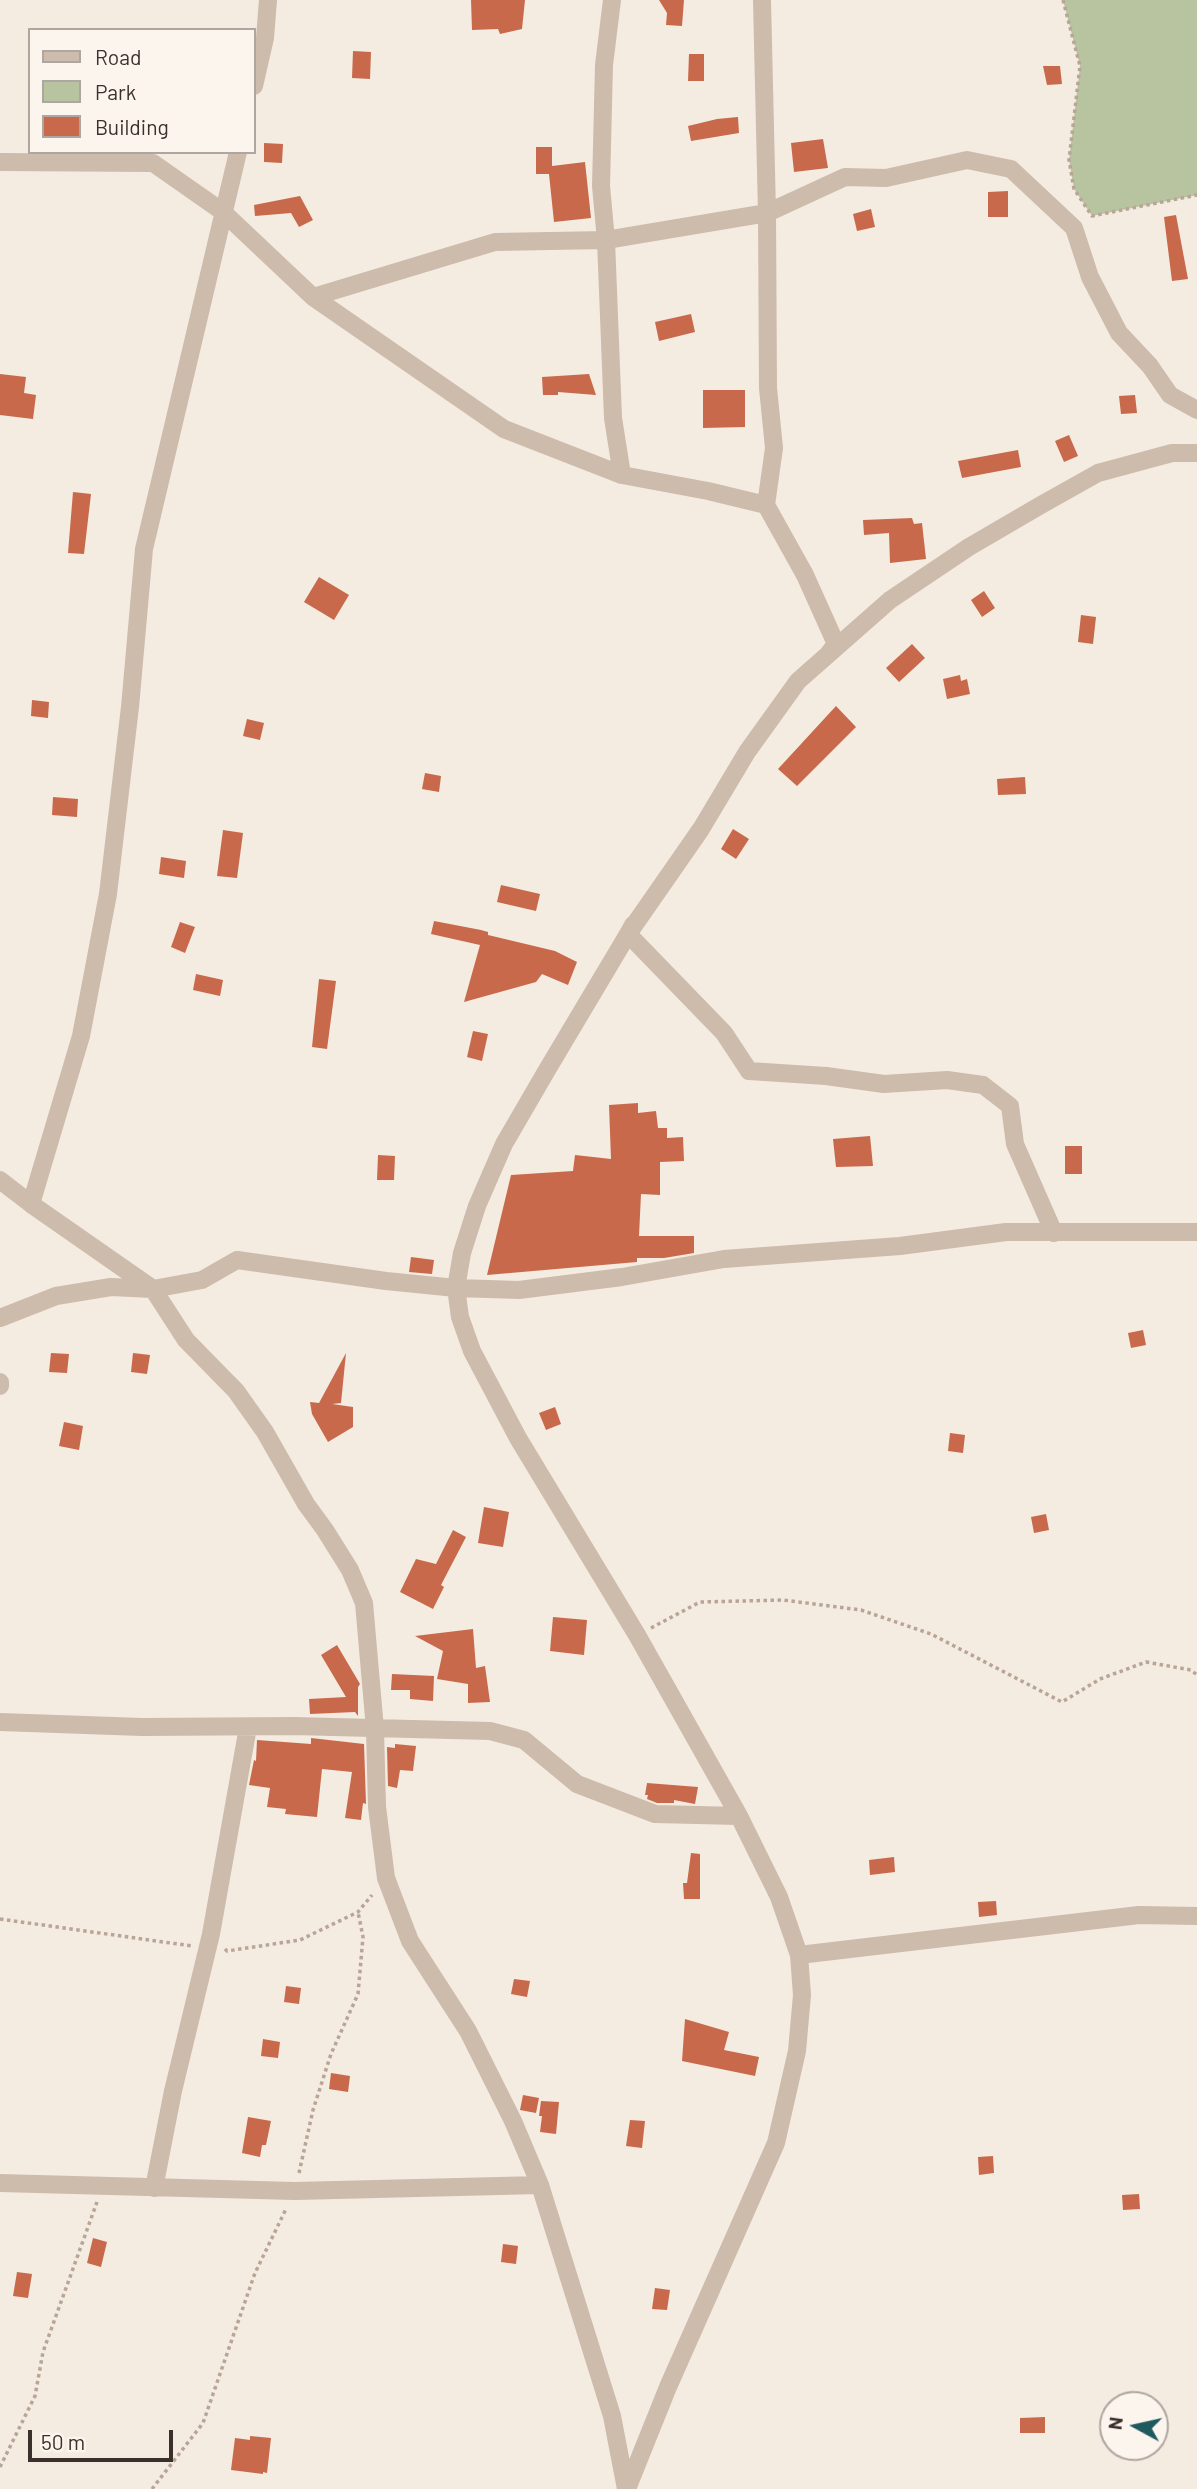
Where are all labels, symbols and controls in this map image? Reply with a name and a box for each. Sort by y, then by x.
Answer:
legend [28,28,256,154]
text: Road [95,44,141,69]
text: Park [95,79,136,104]
text: Building [95,114,169,139]
north arrow [1099,2391,1169,2461]
text: N [1102,2415,1127,2431]
scale bar [32,2416,177,2460]
text: 50 m [41,2429,85,2454]

